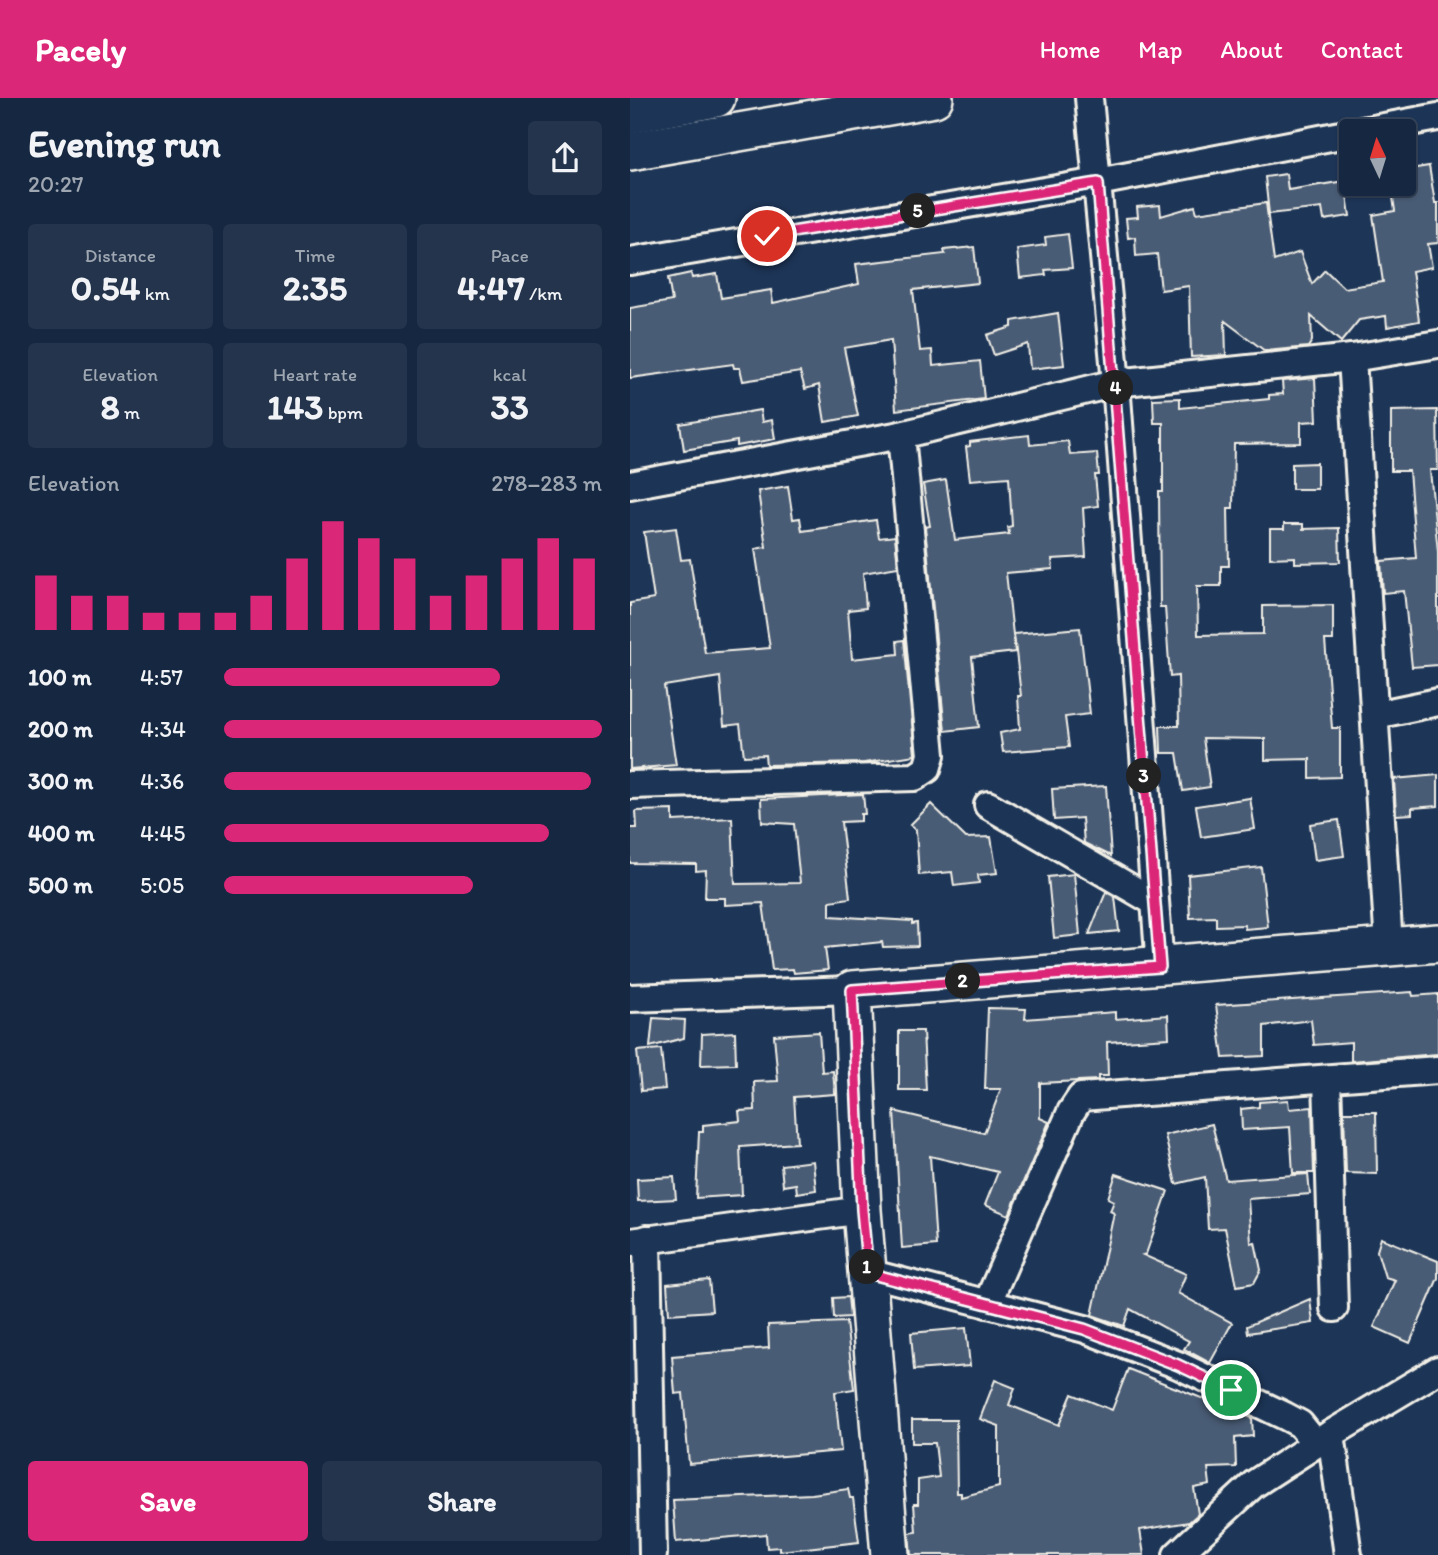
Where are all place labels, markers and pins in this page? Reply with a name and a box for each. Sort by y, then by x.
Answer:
pin: 5 [900,194,936,228]
pin [737,206,797,266]
pin: 4 [1098,370,1134,406]
pin: 3 [1126,758,1162,794]
pin: 2 [946,964,980,998]
pin: 1 [849,1250,884,1284]
pin [1201,1360,1261,1420]

